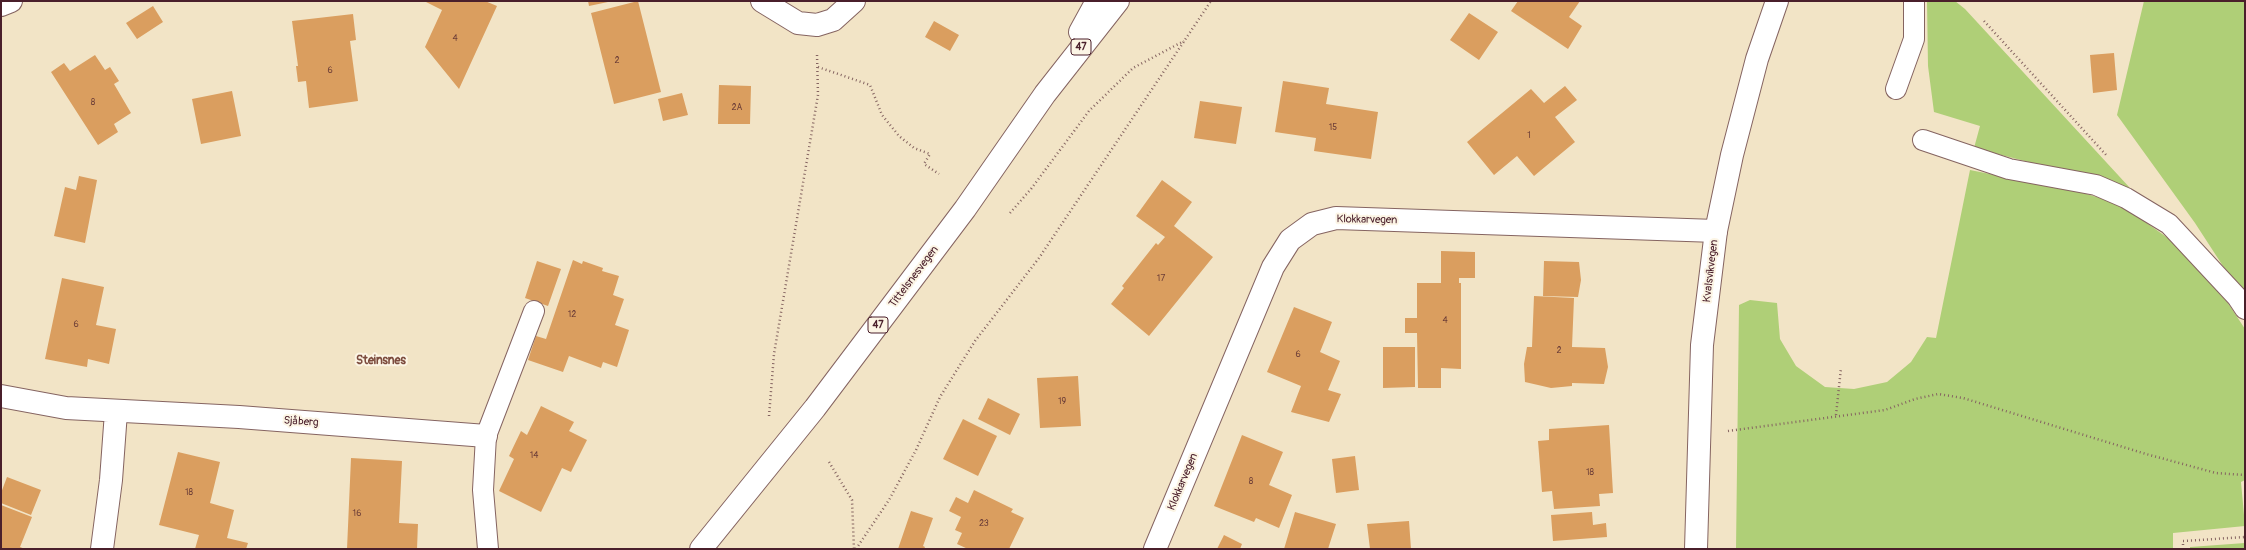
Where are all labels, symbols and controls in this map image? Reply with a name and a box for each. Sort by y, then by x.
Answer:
house number: 4 [452,34,458,44]
road number: 47 [1071,39,1091,55]
house number: 2 [614,56,620,66]
house number: 6 [327,66,333,76]
house number: 8 [91,98,95,108]
house number: 2A [732,103,742,113]
house number: 15 [1329,123,1337,133]
house number: 1 [1527,131,1531,141]
street label: Klokkarvegen [1337,213,1397,227]
street label: Kvalsvikvegen [1701,239,1721,303]
street label: Tittelsnesvegen [887,244,941,310]
house number: 17 [1157,274,1165,284]
house number: 12 [568,310,576,320]
house number: 4 [1442,316,1448,326]
road number: 47 [868,317,888,333]
house number: 6 [73,320,79,330]
house number: 2 [1556,346,1562,356]
house number: 6 [1295,350,1301,360]
district label: Steinsnes [356,354,406,368]
house number: 19 [1058,397,1066,407]
street label: Sjåberg [283,414,319,430]
house number: 14 [530,451,538,461]
street label: Klokkarvegen [1165,451,1201,513]
house number: 18 [1586,468,1594,478]
house number: 8 [1249,477,1253,487]
house number: 18 [185,488,193,498]
house number: 16 [353,509,361,519]
house number: 23 [979,519,989,529]

